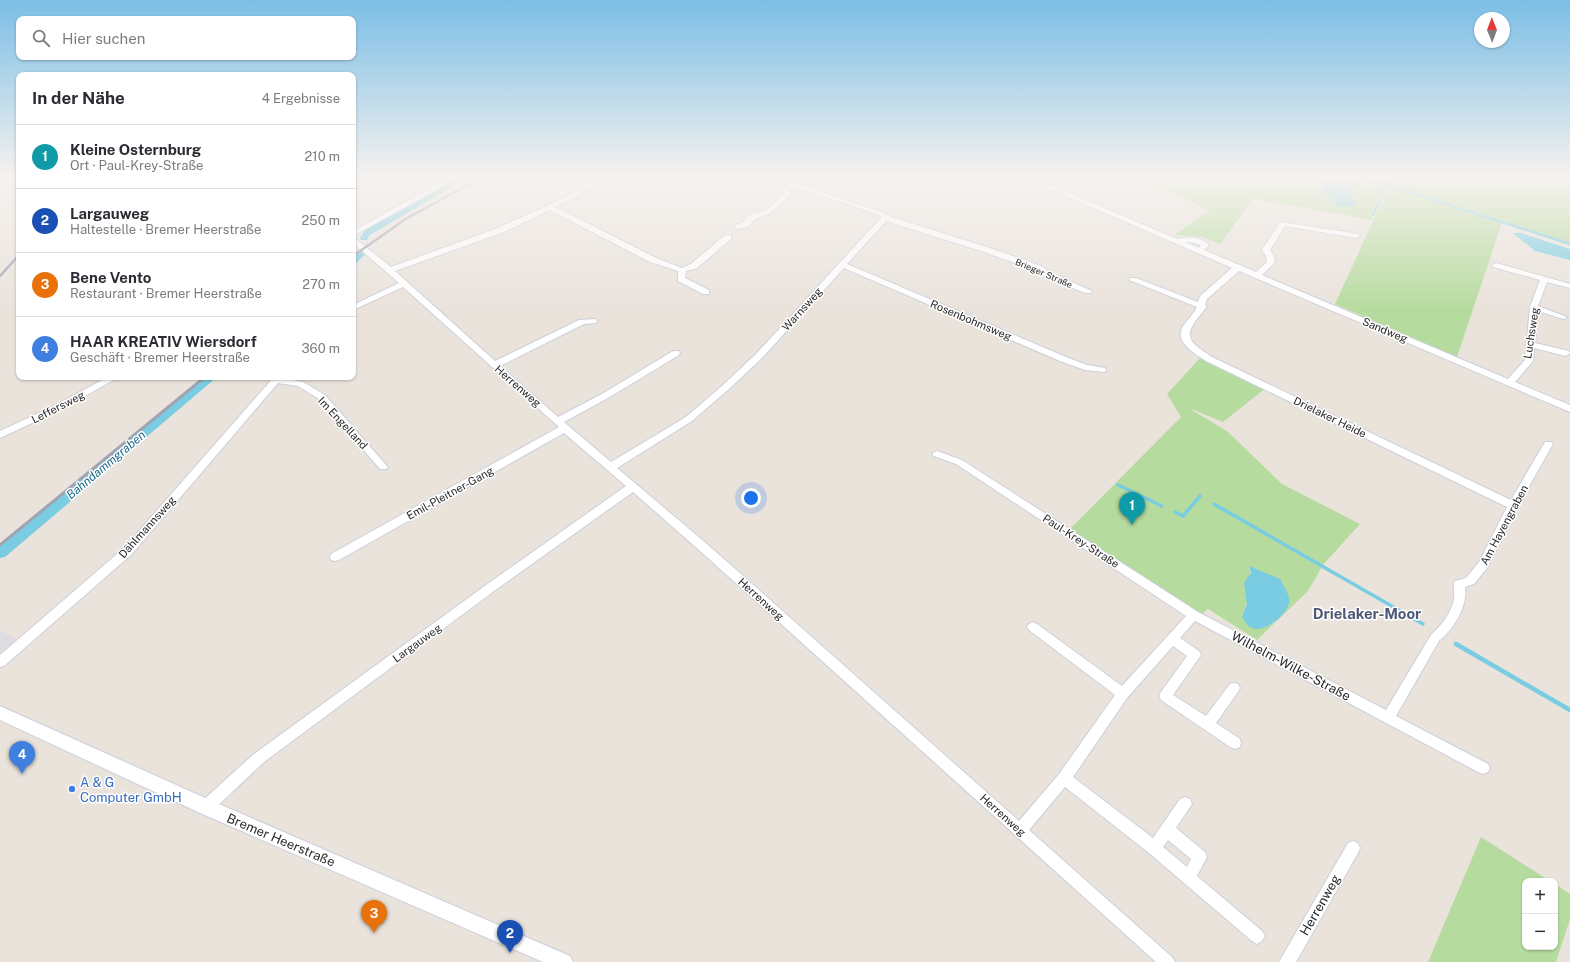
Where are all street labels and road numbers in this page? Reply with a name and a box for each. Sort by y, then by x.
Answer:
street label: Brieger Straße [1014,256,1074,290]
street label: Warnsweg [780,285,825,333]
street label: Rosenbohmsweg [929,297,1014,343]
street label: Luchsweg [1521,306,1541,360]
street label: Sandweg [1361,315,1409,345]
street label: Herrenweg [493,363,544,409]
street label: Leffersweg [29,388,87,426]
street label: Drielaker Heide [1292,394,1368,440]
street label: Im Engelland [316,395,370,451]
street label: Emil-Pleitner-Gang [404,464,496,522]
street label: Am Hayengraben [1478,483,1530,567]
street label: Dählmannsweg [116,494,178,560]
street label: Paul-Krey-Straße [1041,512,1121,570]
street label: Herrenweg [736,575,786,623]
street label: Largauweg [390,621,444,665]
street label: Wilhelm-Wilke-Straße [1229,628,1353,704]
street label: Herrenweg [978,791,1028,839]
street label: Bremer Heerstraße [225,810,337,870]
street label: Herrenweg [1297,872,1343,938]

